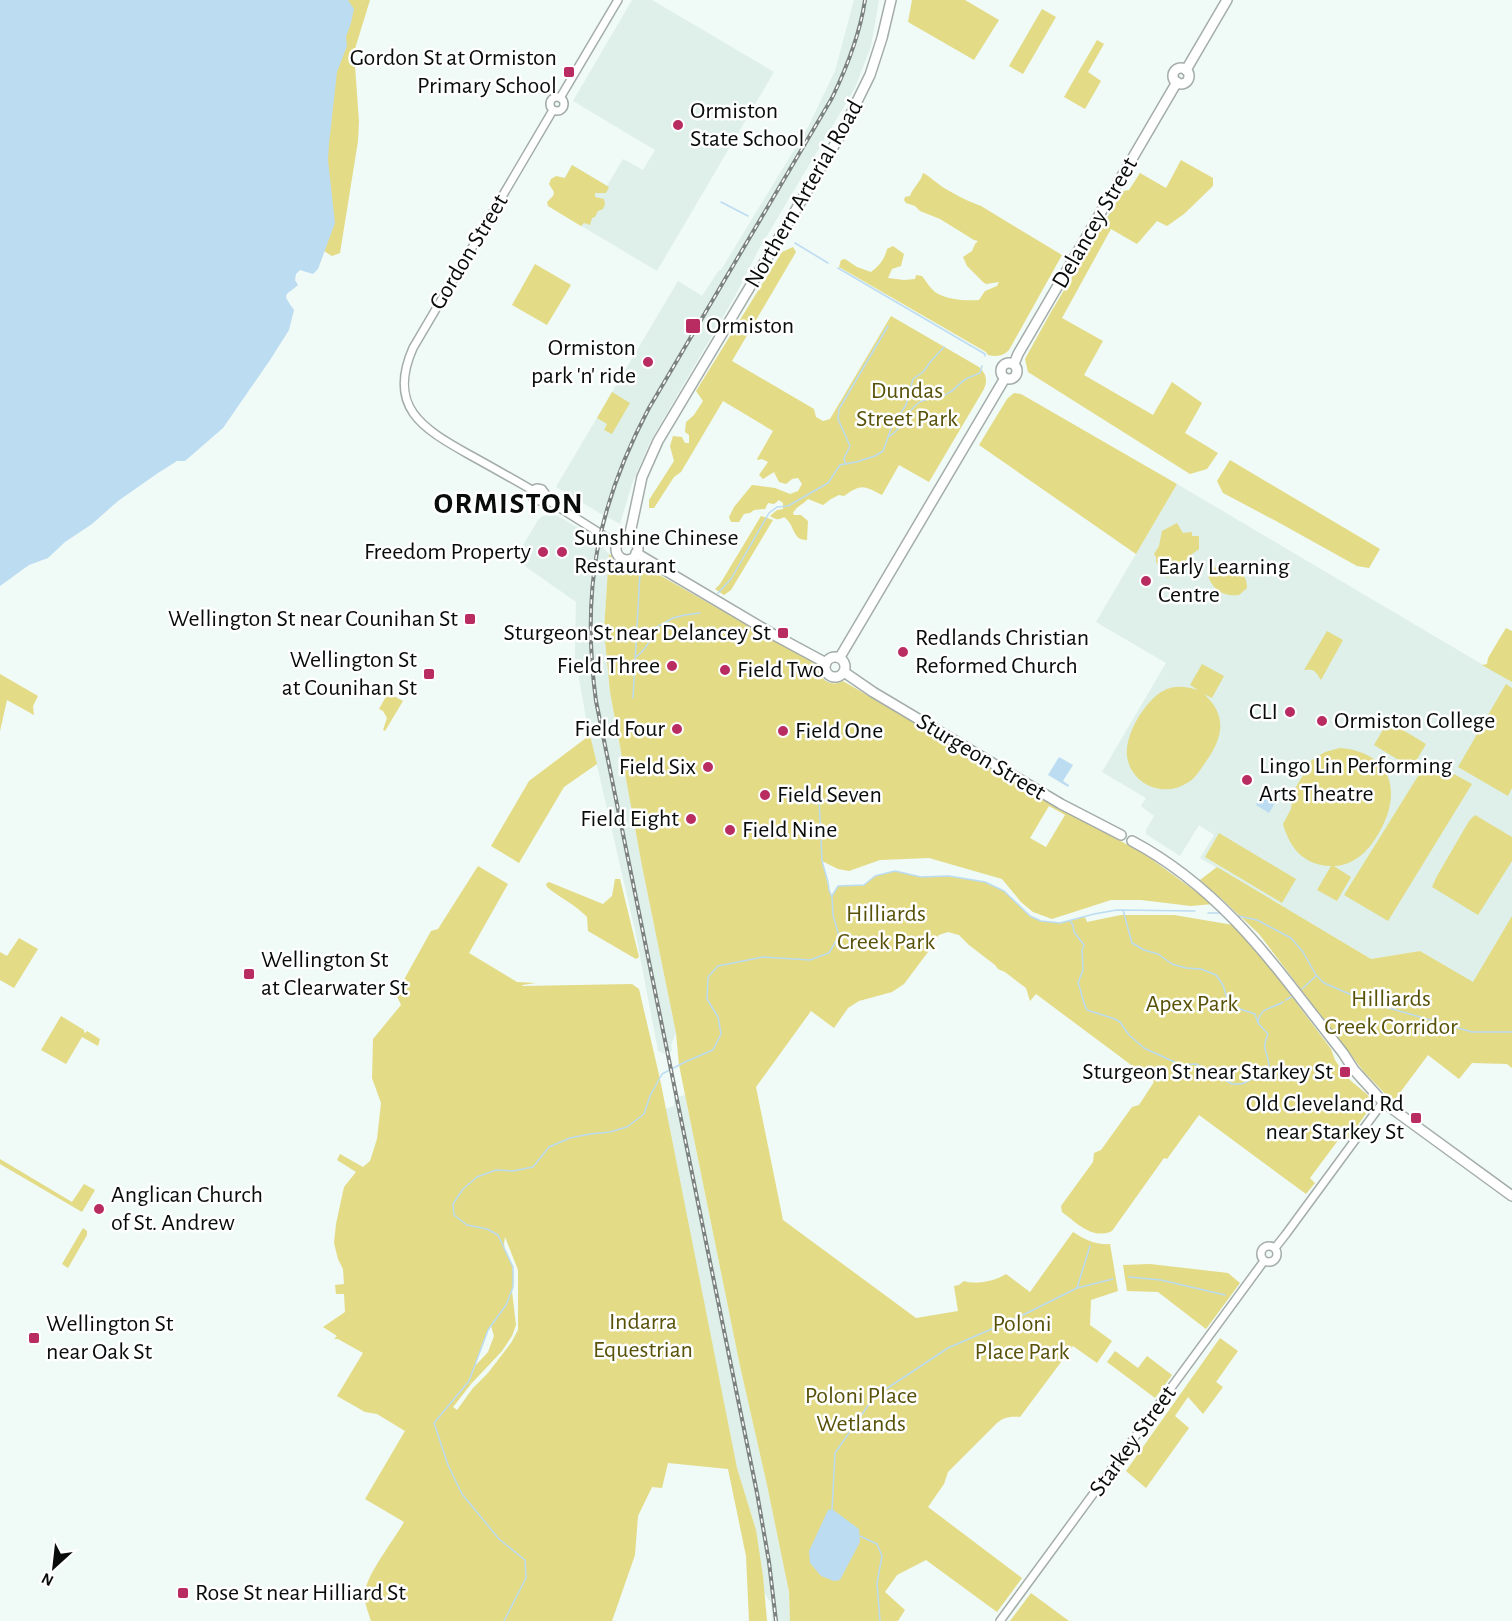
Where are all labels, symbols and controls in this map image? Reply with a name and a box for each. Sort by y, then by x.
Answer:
place label: Gordon St at Ormiston Primary School [350,46,557,98]
marker: Gordon St at Ormiston Primary School [562,65,576,79]
street label: Northern Arterial Road [740,96,868,292]
place label: Ormiston State School [690,99,804,151]
marker: Ormiston State School [671,118,685,132]
street label: Delancey Street [1048,153,1142,293]
street label: Gordon Street [425,190,513,314]
place label: Ormiston [706,314,794,338]
marker: Ormiston [684,317,702,335]
place label: Ormiston park 'n' ride [531,336,636,388]
marker: Ormiston park 'n' ride [641,355,655,369]
park label: Dundas Street Park [856,379,958,431]
district label: ORMISTON [434,489,584,519]
place label: Sunshine Chinese Restaurant [574,526,738,578]
place label: Freedom Property [364,540,531,564]
marker: Freedom Property [536,545,550,559]
marker: Sunshine Chinese Restaurant [555,545,569,559]
place label: Early Learning Centre [1158,555,1290,607]
marker: Early Learning Centre [1139,574,1153,588]
place label: Wellington St near Counihan St [168,607,458,631]
marker: Wellington St near Counihan St [463,612,477,626]
place label: Sturgeon St near Delancey St [503,621,771,645]
marker: Sturgeon St near Delancey St [776,626,790,640]
place label: Redlands Christian Reformed Church [915,626,1089,678]
marker: Redlands Christian Reformed Church [896,645,910,659]
place label: Wellington St at Counihan St [282,648,417,700]
place label: Field Three [557,654,660,678]
place label: Field Two [737,658,824,682]
marker: Field Three [665,659,679,673]
marker: Field Two [718,663,732,677]
marker: Wellington St at Counihan St [422,667,436,681]
place label: CLI [1249,700,1278,724]
marker: CLI [1283,705,1297,719]
street label: Sturgeon Street [912,709,1050,805]
place label: Ormiston College [1334,709,1495,733]
marker: Ormiston College [1315,714,1329,728]
place label: Field Four [574,717,665,741]
place label: Field One [795,719,883,743]
marker: Field Four [670,722,684,736]
marker: Field One [776,724,790,738]
place label: Lingo Lin Performing Arts Theatre [1259,754,1453,806]
place label: Field Six [619,755,697,779]
marker: Field Six [701,760,715,774]
marker: Lingo Lin Performing Arts Theatre [1240,773,1254,787]
place label: Field Seven [777,783,882,807]
marker: Field Seven [758,788,772,802]
place label: Field Eight [580,807,679,831]
marker: Field Eight [684,812,698,826]
place label: Field Nine [742,818,837,842]
marker: Field Nine [723,823,737,837]
park label: Hilliards Creek Park [837,902,935,954]
place label: Wellington St at Clearwater St [261,948,408,1000]
marker: Wellington St at Clearwater St [242,967,256,981]
park label: Hilliards Creek Corridor [1324,987,1458,1039]
park label: Apex Park [1146,992,1238,1016]
place label: Sturgeon St near Starkey St [1082,1060,1333,1084]
marker: Sturgeon St near Starkey St [1338,1065,1352,1079]
place label: Old Cleveland Rd near Starkey St [1246,1092,1404,1144]
marker: Old Cleveland Rd near Starkey St [1409,1111,1423,1125]
place label: Anglican Church of St. Andrew [111,1183,263,1235]
marker: Anglican Church of St. Andrew [92,1202,106,1216]
park label: Indarra Equestrian [593,1310,693,1362]
place label: Wellington St near Oak St [46,1312,174,1364]
park label: Poloni Place Park [974,1312,1070,1364]
marker: Wellington St near Oak St [27,1331,41,1345]
street label: Starkey Street [1085,1381,1181,1501]
park label: Poloni Place Wetlands [805,1384,917,1436]
north arrow [24,1537,84,1597]
text: N [39,1570,56,1589]
place label: Rose St near Hilliard St [195,1581,406,1605]
marker: Rose St near Hilliard St [176,1586,190,1600]

